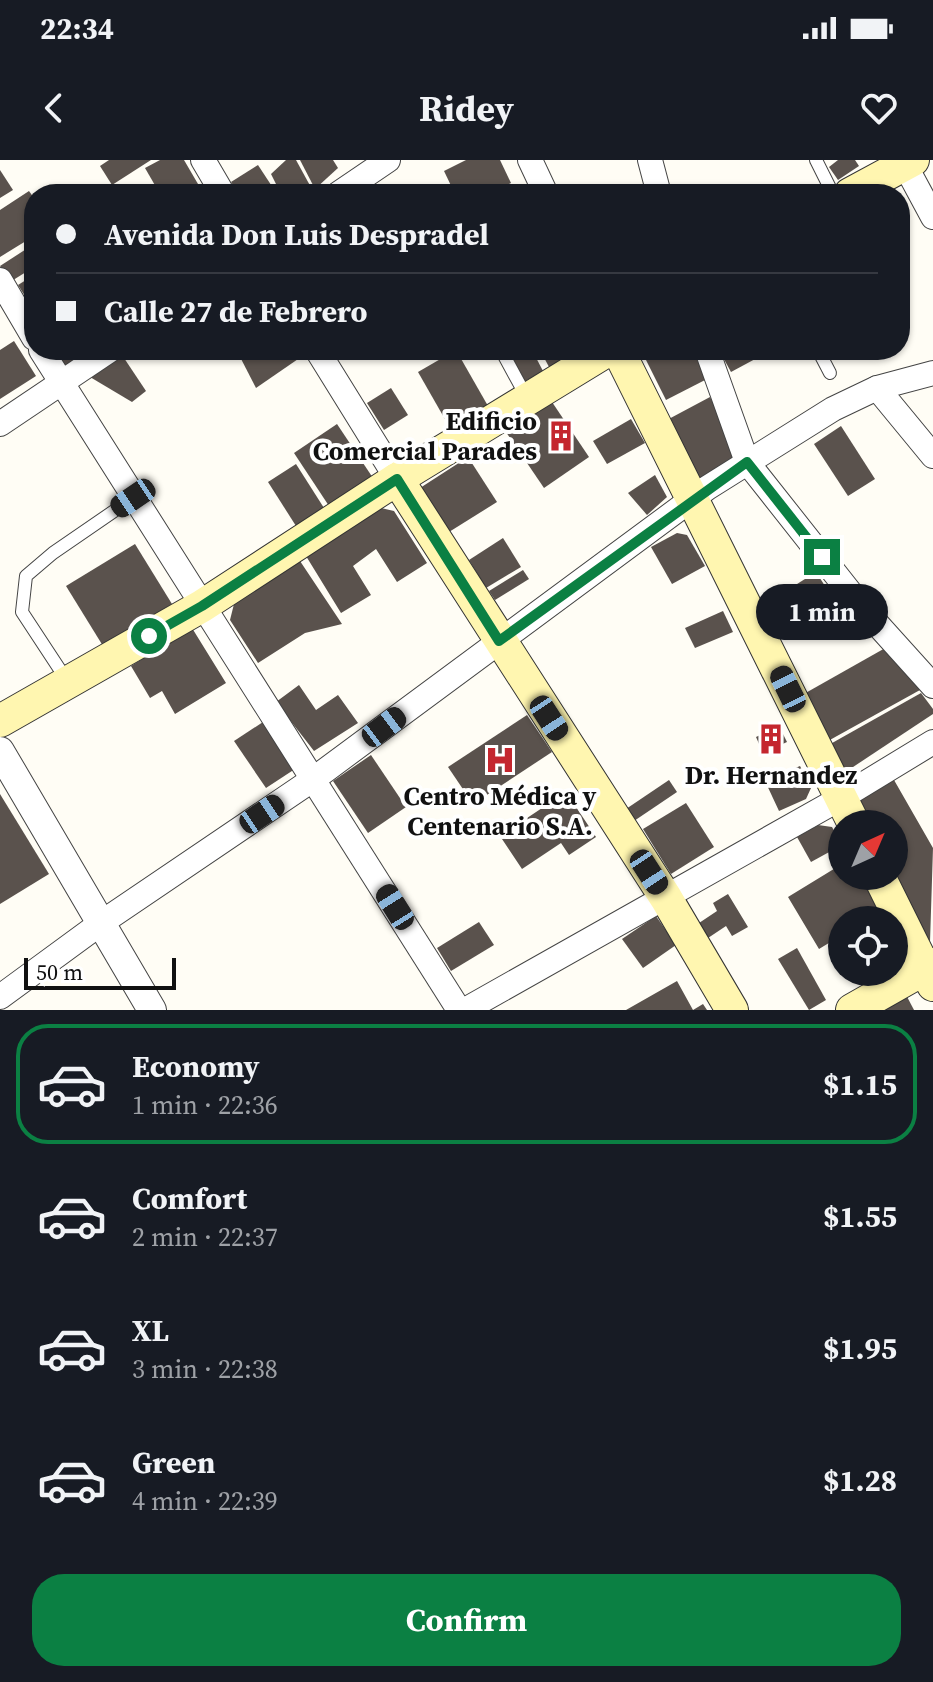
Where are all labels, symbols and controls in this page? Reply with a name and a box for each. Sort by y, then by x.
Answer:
text: 22:34 [40,8,114,49]
text: Ridey [419,84,514,133]
icon: back [32,86,76,130]
icon: heart [857,86,901,130]
text: Avenida Don Luis Despradel [104,214,489,255]
text: Calle 27 de Febrero [104,291,367,332]
place label: Edificio Comercial Parades [313,403,537,469]
building icon: Edificio Comercial Parades [544,419,578,453]
car [106,475,160,521]
route end [804,539,840,575]
callout: 1 min [756,585,888,641]
text: 1 min [788,594,856,630]
route start [131,618,167,654]
car [767,662,809,716]
car [526,691,572,745]
car [358,703,410,751]
building icon: Dr. Hernandez [754,722,788,756]
hospital icon: Centro Médica y Centenario S.A. [483,743,517,777]
place label: Dr. Hernandez [685,757,857,793]
place label: Centro Médica y Centenario S.A. [403,778,597,844]
car [235,791,289,837]
north arrow [828,810,908,890]
map controls [828,810,908,986]
car [626,845,672,899]
car [372,880,418,934]
button: locate [828,906,908,986]
scale bar [24,954,176,990]
text: 50 m [36,957,83,987]
text: Economy [132,1046,260,1087]
icon: car [36,1048,108,1120]
text: $1.15 [823,1064,897,1105]
text: 1 min · 22:36 [132,1087,278,1123]
text: Comfort [132,1178,247,1219]
icon: car [36,1180,108,1252]
text: $1.55 [823,1196,897,1237]
text: 2 min · 22:37 [132,1219,278,1255]
text: XL [132,1310,169,1351]
icon: car [36,1312,108,1384]
text: $1.95 [823,1328,897,1369]
text: 3 min · 22:38 [132,1351,278,1387]
text: Green [132,1442,215,1483]
icon: car [36,1444,108,1516]
text: $1.28 [823,1460,897,1501]
text: 4 min · 22:39 [132,1483,278,1519]
button: Confirm [32,1574,901,1666]

